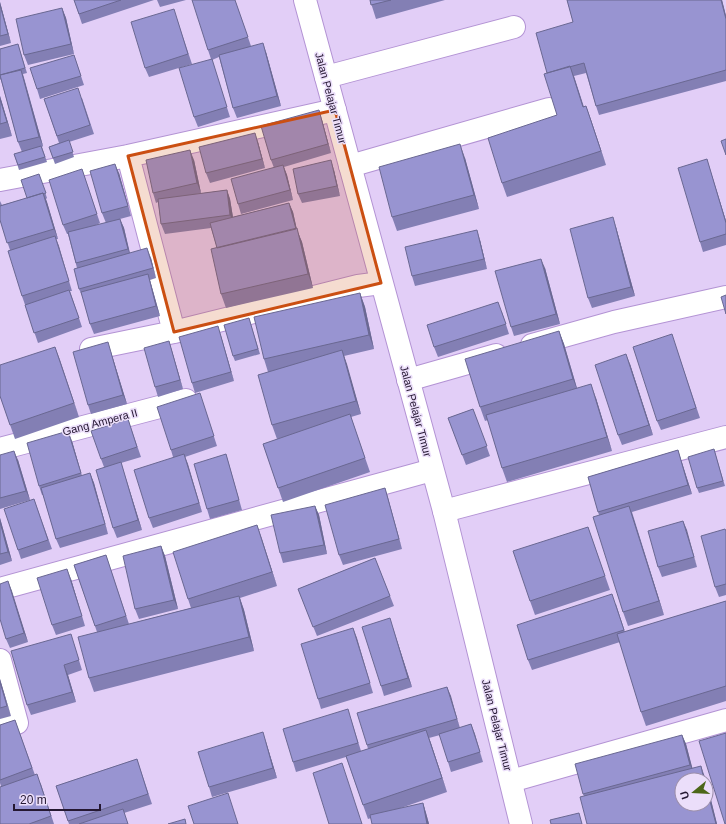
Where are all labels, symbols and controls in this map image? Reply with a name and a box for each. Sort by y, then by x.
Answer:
street label: Jalan Pelajar Timur [313,51,349,145]
street label: Jalan Pelajar Timur [398,364,434,458]
street label: Gang Ampera II [61,406,139,438]
street label: Jalan Pelajar Timur [480,678,514,772]
north arrow [674,772,714,812]
scale bar [14,786,100,812]
text: U [678,789,691,801]
text: 20 m [20,793,47,807]

